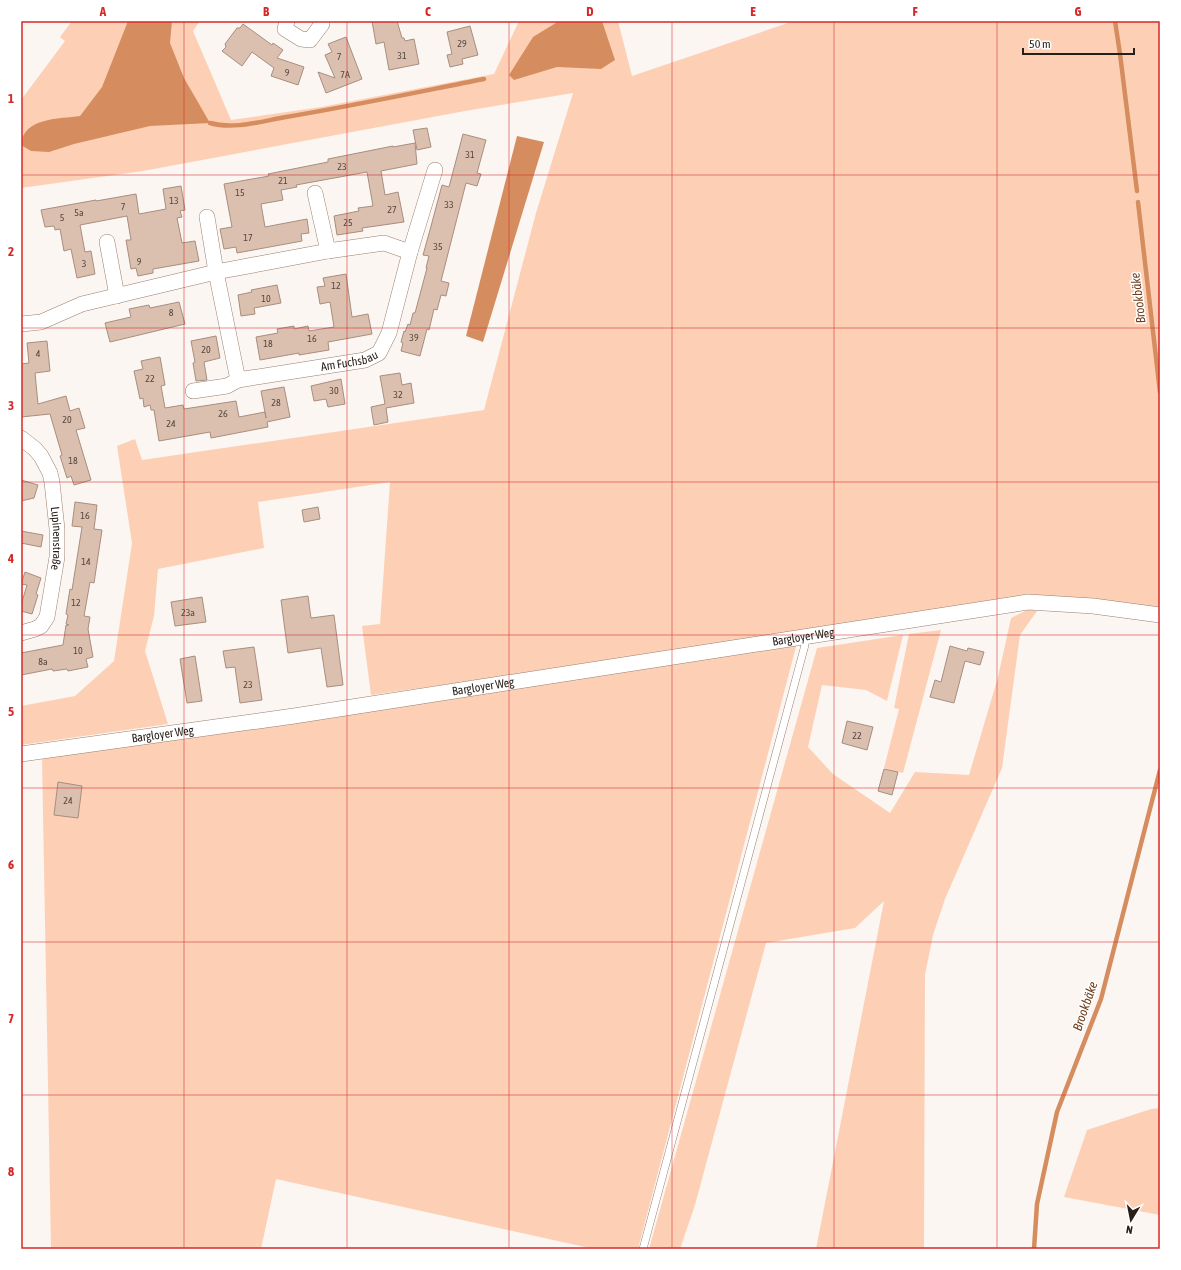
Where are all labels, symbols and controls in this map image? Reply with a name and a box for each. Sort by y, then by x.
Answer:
text: A [99,4,107,19]
text: B [263,4,270,19]
text: C [425,4,431,19]
text: D [586,4,594,19]
text: E [750,4,756,19]
text: F [912,4,918,19]
text: G [1075,4,1082,19]
scale bar [1023,30,1134,56]
text: 50 m [1029,37,1051,51]
house number: 29 [457,38,467,49]
house number: 31 [397,50,407,61]
house number: 7 [337,51,342,62]
house number: 9 [285,67,290,78]
house number: 7A [340,69,350,80]
text: 1 [8,91,14,106]
house number: 31 [465,149,475,160]
house number: 23 [337,161,347,172]
house number: 21 [278,175,288,186]
house number: 15 [235,187,245,198]
house number: 13 [169,195,179,206]
house number: 33 [444,199,454,210]
house number: 7 [121,201,126,212]
house number: 27 [387,204,397,215]
house number: 5a [74,207,84,218]
house number: 5 [60,212,65,223]
house number: 25 [343,217,353,228]
house number: 17 [243,232,253,243]
house number: 35 [433,241,443,252]
text: 2 [8,244,14,259]
house number: 9 [137,256,142,267]
house number: 3 [82,258,87,269]
water label: Brookbäke [1127,272,1149,324]
house number: 12 [331,280,341,291]
house number: 10 [261,293,271,304]
house number: 8 [169,307,174,318]
house number: 39 [409,332,419,343]
house number: 16 [307,333,317,344]
house number: 18 [263,338,273,349]
house number: 20 [201,344,211,355]
house number: 4 [36,348,41,359]
street label: Am Fuchsbau [320,348,381,374]
house number: 22 [145,373,155,384]
house number: 30 [329,385,339,396]
house number: 32 [393,389,403,400]
house number: 28 [271,397,281,408]
text: 3 [8,398,14,413]
house number: 26 [218,408,228,419]
house number: 20 [62,414,72,425]
house number: 24 [166,418,176,429]
house number: 18 [68,455,78,466]
street label: Lupinenstraße [48,506,64,571]
house number: 16 [80,510,90,521]
text: 4 [7,551,14,566]
house number: 14 [81,556,91,567]
house number: 12 [71,597,81,608]
house number: 23a [181,607,195,618]
street label: Bargloyer Weg [771,625,836,649]
house number: 10 [73,645,83,656]
house number: 8a [38,656,48,667]
street label: Bargloyer Weg [451,675,516,698]
house number: 23 [243,679,253,690]
text: 5 [8,704,14,719]
street label: Bargloyer Weg [131,723,195,746]
house number: 22 [852,730,862,741]
house number: 24 [63,795,73,806]
text: 6 [8,857,14,872]
water label: Brookbäke [1070,979,1100,1033]
text: 7 [8,1011,14,1026]
text: 8 [8,1164,14,1179]
north arrow [1111,1200,1151,1240]
text: N [1125,1223,1134,1236]

